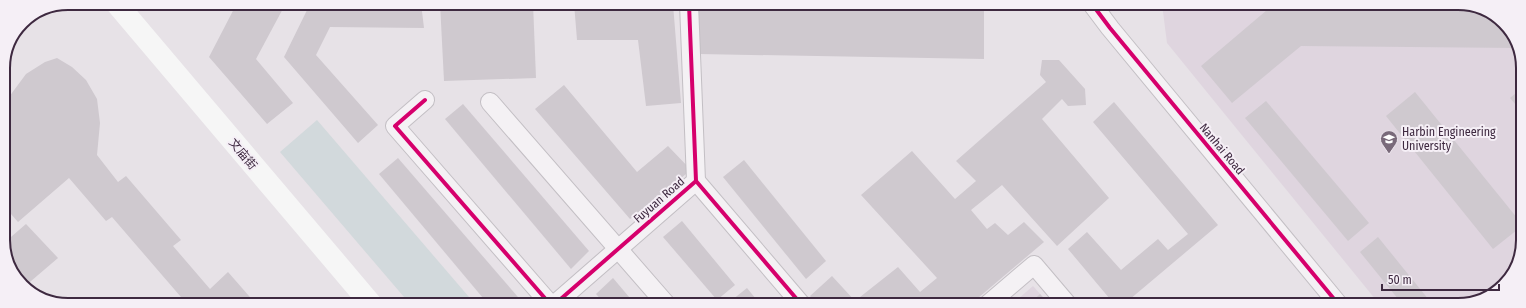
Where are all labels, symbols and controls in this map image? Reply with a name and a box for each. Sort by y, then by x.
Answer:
street label: Nanhai Road [1197,121,1247,177]
place label: Harbin Engineering University [1402,125,1496,153]
school or university icon: Harbin Engineering University [1379,129,1399,154]
street label: 文庙街 [226,136,260,172]
street label: Fuyuan Road [631,174,687,226]
scale bar [1382,266,1499,292]
text: 50 m [1388,273,1412,287]

